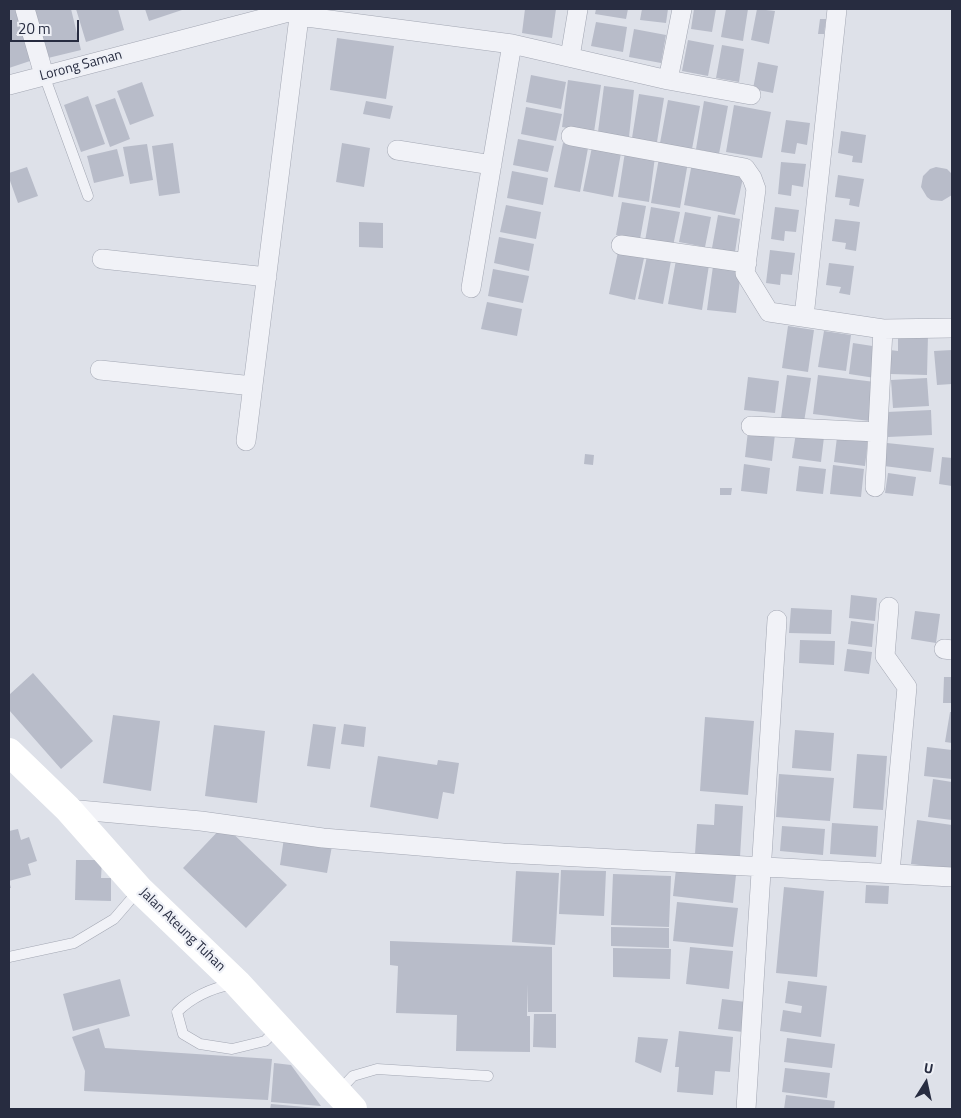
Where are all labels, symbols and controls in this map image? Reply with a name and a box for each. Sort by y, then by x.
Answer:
scale bar [12,10,81,42]
text: 20 m [18,17,51,40]
street label: Lorong Saman [38,47,124,85]
street label: Jalan Ateung Tuhan [136,885,228,975]
text: U [922,1057,935,1079]
north arrow [901,1058,951,1108]

